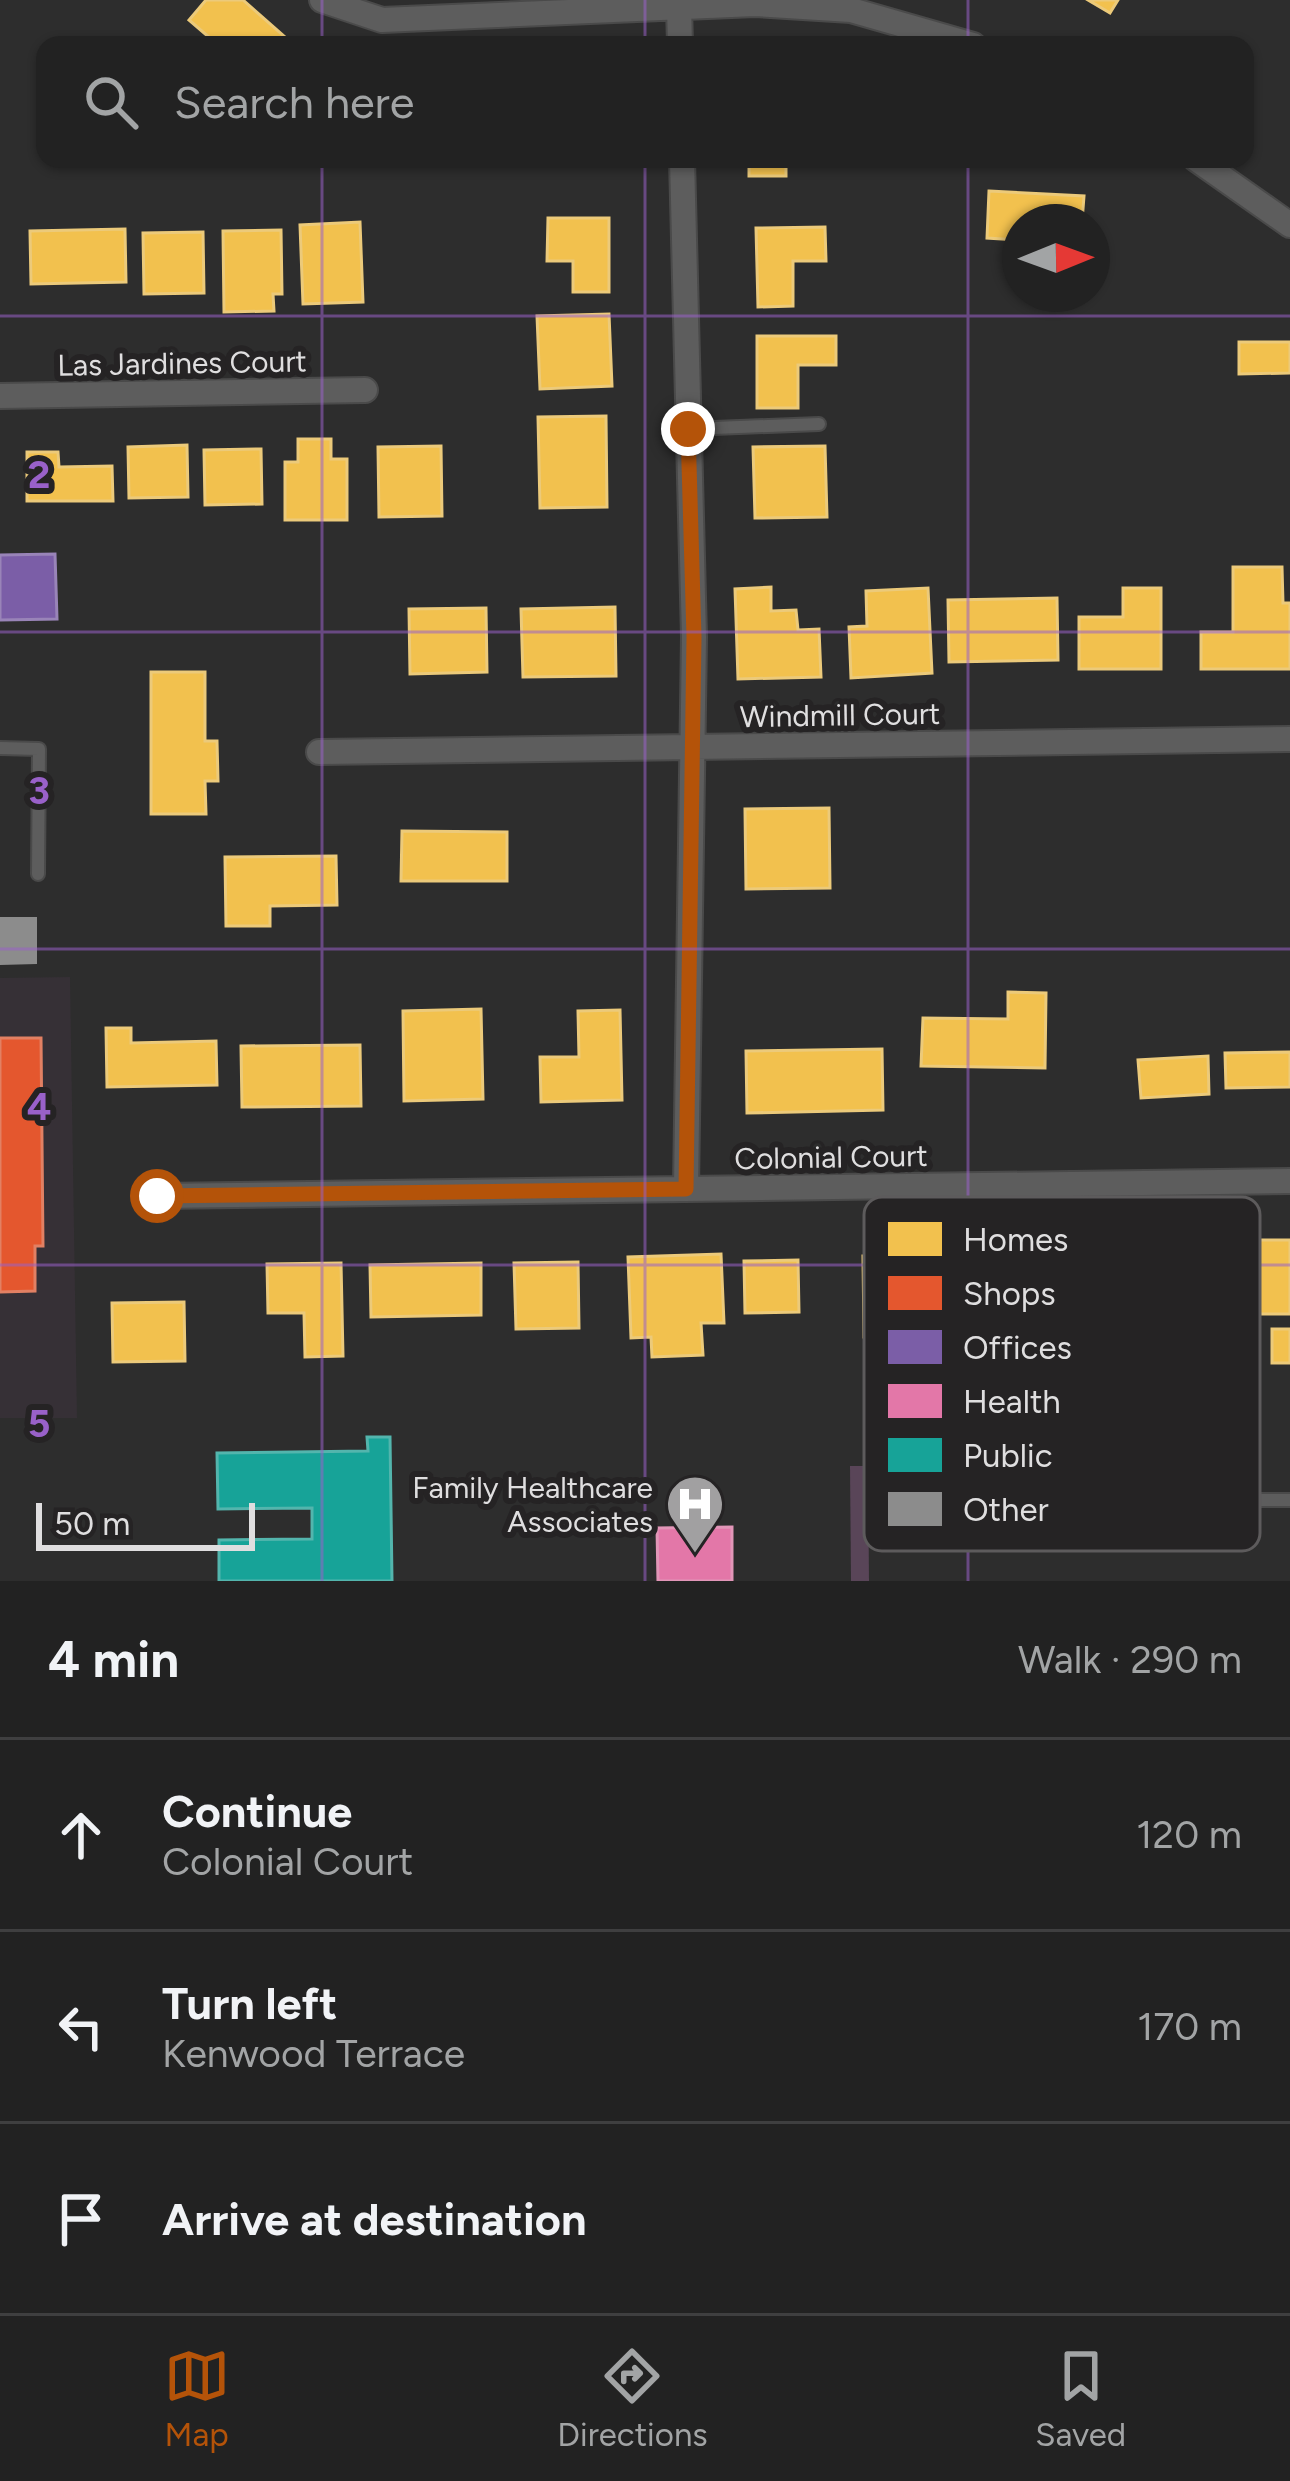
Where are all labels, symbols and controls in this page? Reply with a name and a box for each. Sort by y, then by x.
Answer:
search box [36,36,1254,168]
icon: search [78,69,144,135]
text: Search here [174,75,414,129]
north arrow [1002,204,1110,312]
street label: Las Jardines Court [57,342,307,384]
route end [661,402,715,456]
text: 2 [28,451,50,498]
street label: Windmill Court [739,695,941,735]
text: 3 [28,767,50,814]
text: 4 [27,1083,51,1130]
street label: Colonial Court [734,1137,928,1177]
route start [130,1169,184,1223]
legend [864,1197,1260,1551]
text: Homes [963,1220,1068,1259]
text: Shops [963,1274,1056,1313]
text: Offices [963,1328,1072,1367]
text: Health [963,1382,1061,1421]
text: 5 [28,1400,50,1447]
text: Public [963,1436,1053,1475]
place label: Family Healthcare Associates [412,1469,653,1540]
hospital icon: Family Healthcare Associates [664,1473,726,1555]
text: Other [963,1490,1049,1529]
scale bar [36,1497,255,1550]
text: 50 m [54,1504,130,1543]
text: 4 min [48,1629,179,1690]
text: Walk · 290 m [1018,1636,1242,1683]
text: Continue [162,1784,352,1838]
icon: ahead [48,1802,114,1868]
text: 120 m [1136,1811,1242,1858]
text: Colonial Court [162,1838,413,1885]
text: Turn left [162,1976,337,2030]
icon: left [48,1994,114,2060]
text: 170 m [1137,2003,1242,2050]
text: Kenwood Terrace [162,2030,465,2077]
icon: arrive [48,2186,114,2252]
text: Arrive at destination [162,2192,586,2246]
tab: Map [164,2343,230,2454]
tab: Directions [557,2343,708,2454]
tab: Saved [1035,2343,1126,2454]

